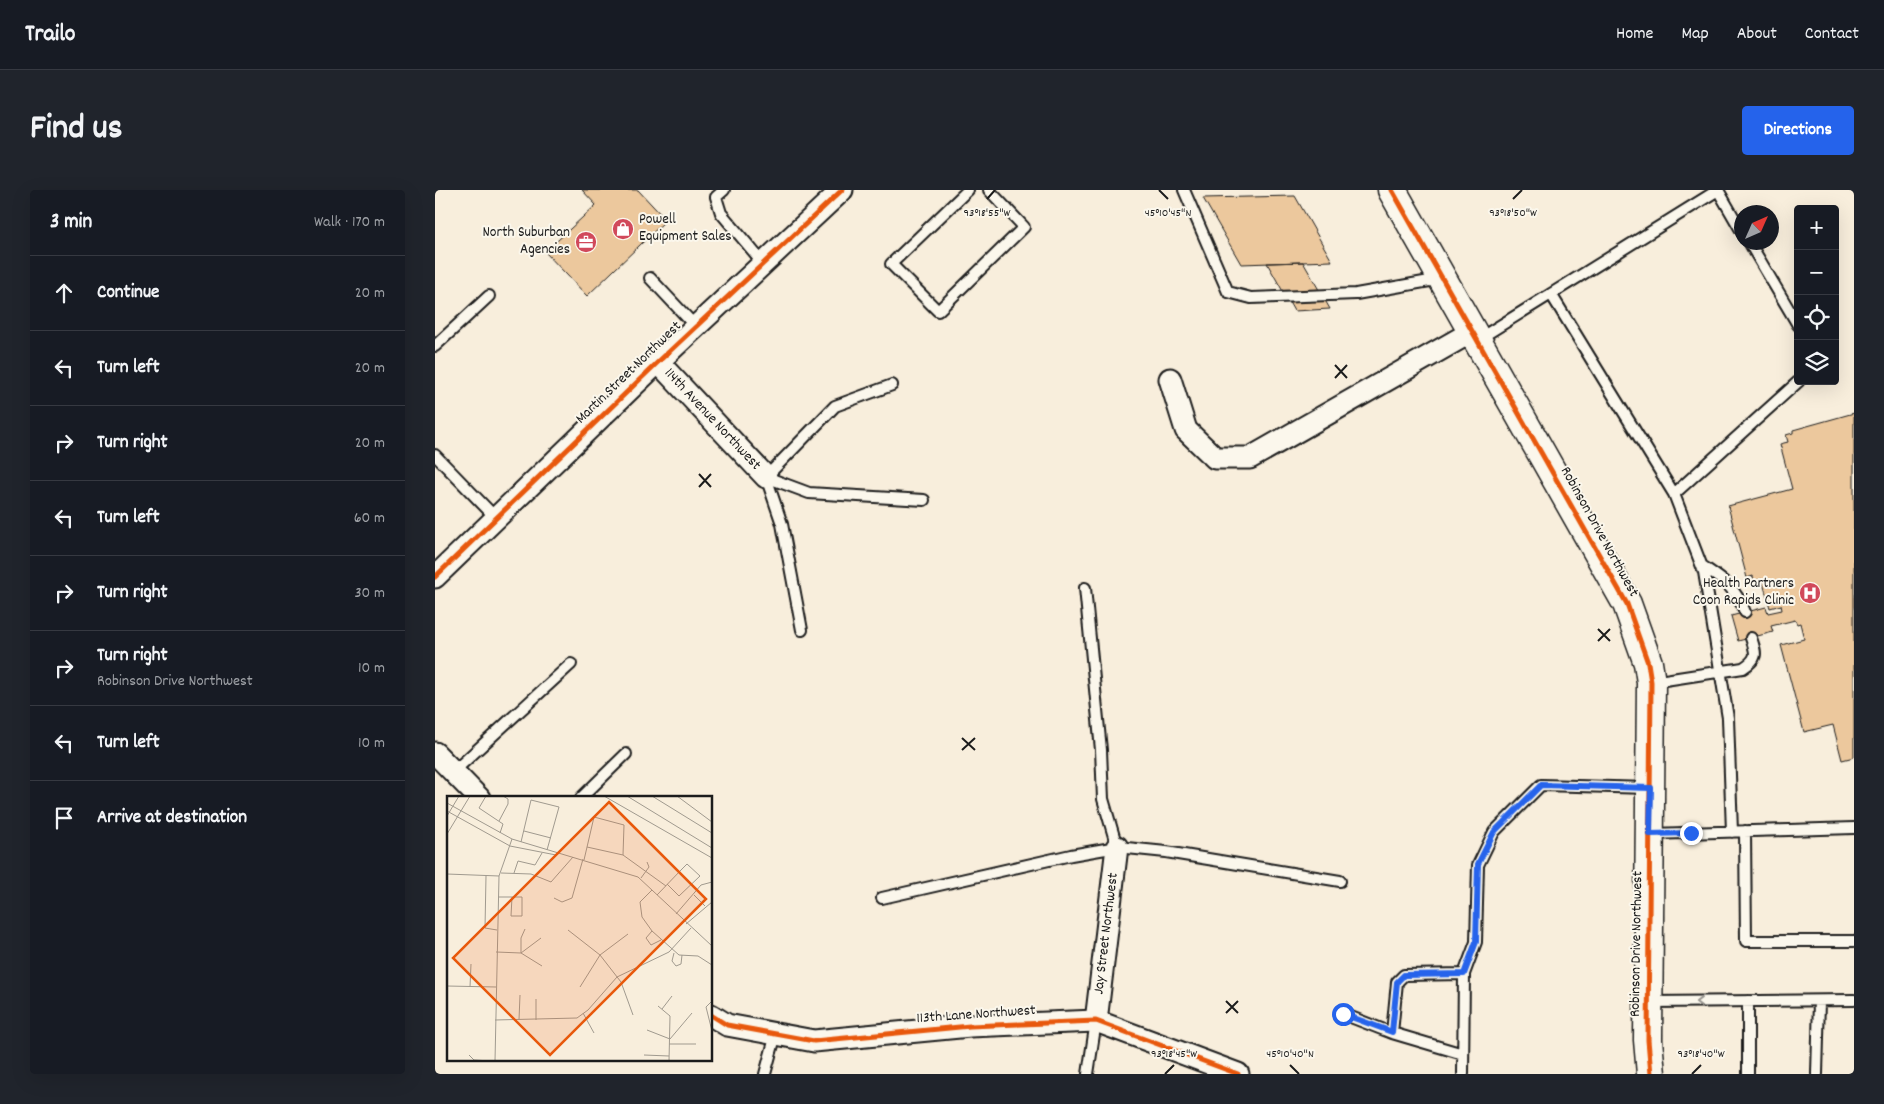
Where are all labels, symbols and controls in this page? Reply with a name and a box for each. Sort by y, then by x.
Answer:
text: Trailo [25,18,76,52]
text: Home [1616,22,1653,47]
text: Map [1681,22,1709,47]
text: About [1737,22,1777,47]
text: Contact [1805,22,1859,47]
text: Find us [30,105,122,155]
button: Directions [1742,106,1854,155]
text: 93°18'55"W [964,205,1010,222]
text: 45°10'45"N [1145,205,1191,222]
text: 93°18'50"W [1489,205,1537,222]
north arrow [1734,205,1779,250]
map controls [1794,205,1839,385]
button: + [1794,205,1839,250]
text: 3 min [50,208,92,238]
place label: Powell Equipment Sales [639,209,732,248]
text: Walk · 170 m [314,211,385,234]
shop icon: Powell Equipment Sales [611,217,635,241]
place label: North Suburban Agencies [482,222,570,261]
office icon: North Suburban Agencies [574,230,598,254]
button: − [1794,250,1839,295]
icon: ahead [50,279,78,307]
text: Continue [97,280,159,307]
text: 20 m [355,282,385,305]
button: locate [1794,295,1839,340]
street label: Martin Street Northwest [571,316,687,430]
button: layers [1794,340,1839,385]
icon: left [50,354,78,382]
text: Turn left [97,355,160,382]
text: 20 m [355,357,385,380]
street label: 114th Avenue Northwest [658,363,766,476]
icon: right [50,429,78,457]
text: Turn right [97,430,168,457]
text: 20 m [355,432,385,455]
street label: Robinson Drive Northwest [1554,463,1644,602]
icon: left [50,504,78,532]
text: Turn left [97,505,160,532]
text: 60 m [354,507,385,530]
place label: Health Partners Coon Rapids Clinic [1693,573,1794,612]
icon: right [50,579,78,607]
text: Turn right [97,580,168,607]
hospital icon: Health Partners Coon Rapids Clinic [1798,581,1822,605]
text: 30 m [355,582,385,605]
text: Turn right [97,643,168,670]
icon: right [50,654,78,682]
text: 10 m [358,657,385,680]
text: Robinson Drive Northwest [97,670,253,693]
icon: left [50,729,78,757]
text: Turn left [97,730,160,757]
text: 10 m [358,732,385,755]
inset map [447,796,713,1062]
icon: arrive [50,804,78,832]
text: Arrive at destination [97,805,247,832]
route end [1680,822,1703,845]
street label: Robinson Drive Northwest [1625,870,1649,1017]
street label: Jay Street Northwest [1088,871,1125,996]
one-way arrow [1695,996,1703,1007]
street label: 113th Lane Northwest [916,1000,1037,1030]
route start [1332,1003,1355,1026]
text: 93°18'45"W [1151,1046,1197,1063]
text: 45°10'40"N [1266,1046,1314,1063]
text: 93°18'40"W [1677,1046,1725,1063]

